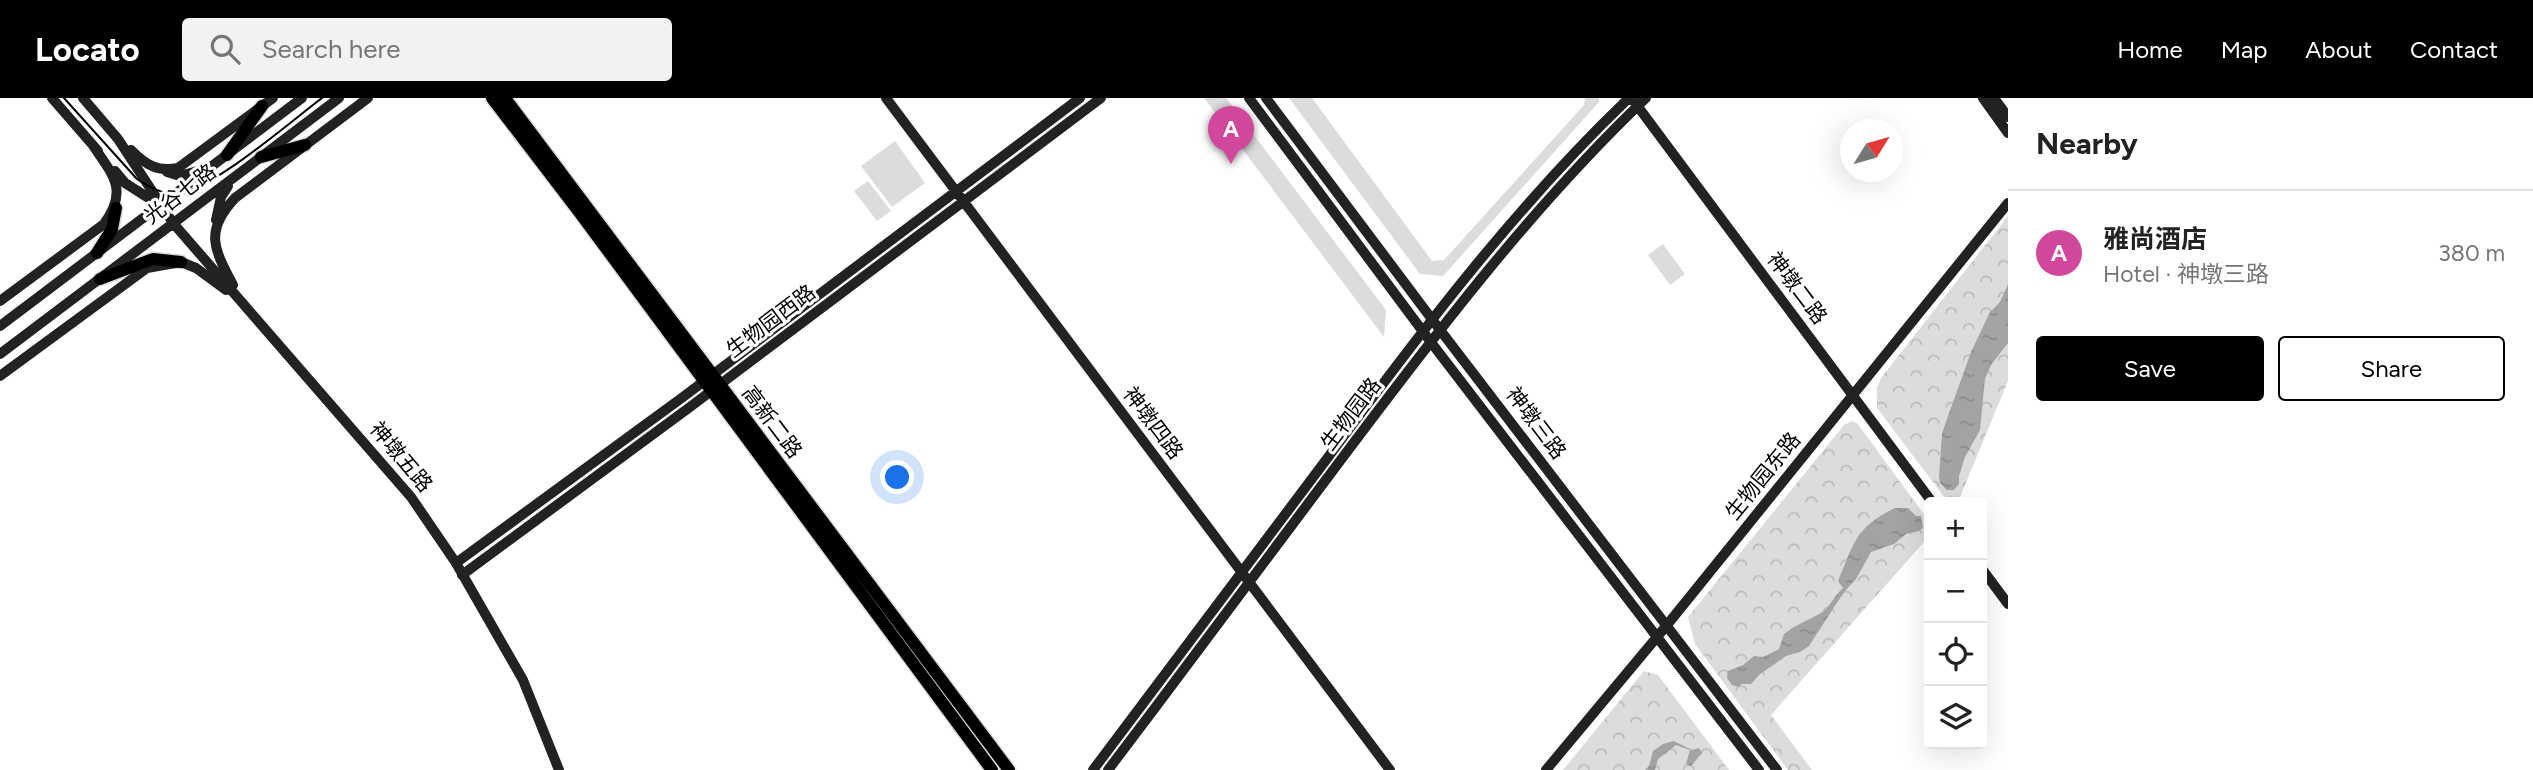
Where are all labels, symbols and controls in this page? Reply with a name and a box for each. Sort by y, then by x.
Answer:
search box [182,18,672,81]
text: Locato [35,30,140,69]
icon: search [206,30,244,68]
text: Search here [262,33,401,65]
text: Home [2117,35,2183,64]
text: Map [2221,35,2267,64]
text: About [2305,35,2372,64]
text: Contact [2410,35,2498,64]
pin: A [1208,106,1254,164]
north arrow [1840,119,1903,182]
text: Nearby [2036,125,2138,162]
street label: 光谷七路 [139,158,221,229]
text: 雅尚酒店 [2103,223,2207,255]
text: A [2051,239,2067,267]
text: 380 m [2438,239,2505,267]
street label: 神墩二路 [1762,247,1833,329]
text: Hotel · 神墩三路 [2103,260,2269,288]
street label: 生物园西路 [721,279,820,362]
button: Save [2036,336,2264,401]
button: Share [2278,336,2505,401]
street label: 生物园路 [1315,373,1386,455]
street label: 高新二路 [737,381,808,463]
street label: 神墩四路 [1118,382,1189,464]
street label: 神墩三路 [1501,382,1572,464]
street label: 神墩五路 [365,416,438,497]
street label: 生物园东路 [1720,427,1805,524]
your location [880,460,914,494]
map controls [1924,497,1987,749]
button: + [1924,497,1987,560]
button: − [1924,560,1987,623]
button: locate [1924,623,1987,686]
button: layers [1924,686,1987,749]

